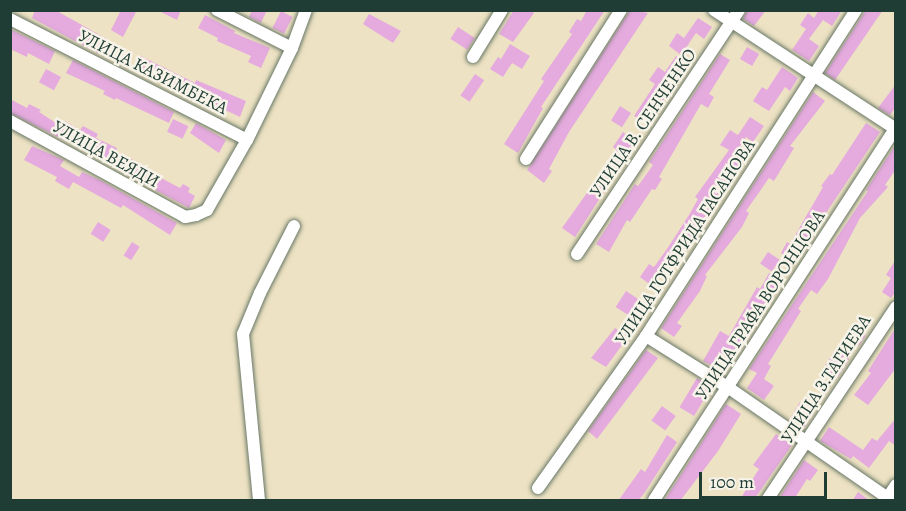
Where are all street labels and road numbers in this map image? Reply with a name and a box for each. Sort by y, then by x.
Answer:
street label: УЛИЦА КАЗИМБЕКА [75,25,231,119]
street label: УЛИЦА В. СЕНЧЕНКО [585,44,701,202]
street label: УЛИЦА ВЕЯДИ [49,116,163,192]
street label: УЛИЦА ГОТФРИДА ГАСАНОВА [610,135,760,349]
street label: УЛИЦА ГРАФА ВОРОНЦОВА [691,206,829,404]
street label: УЛИЦА З.ТАГИЕВА [776,311,876,447]

